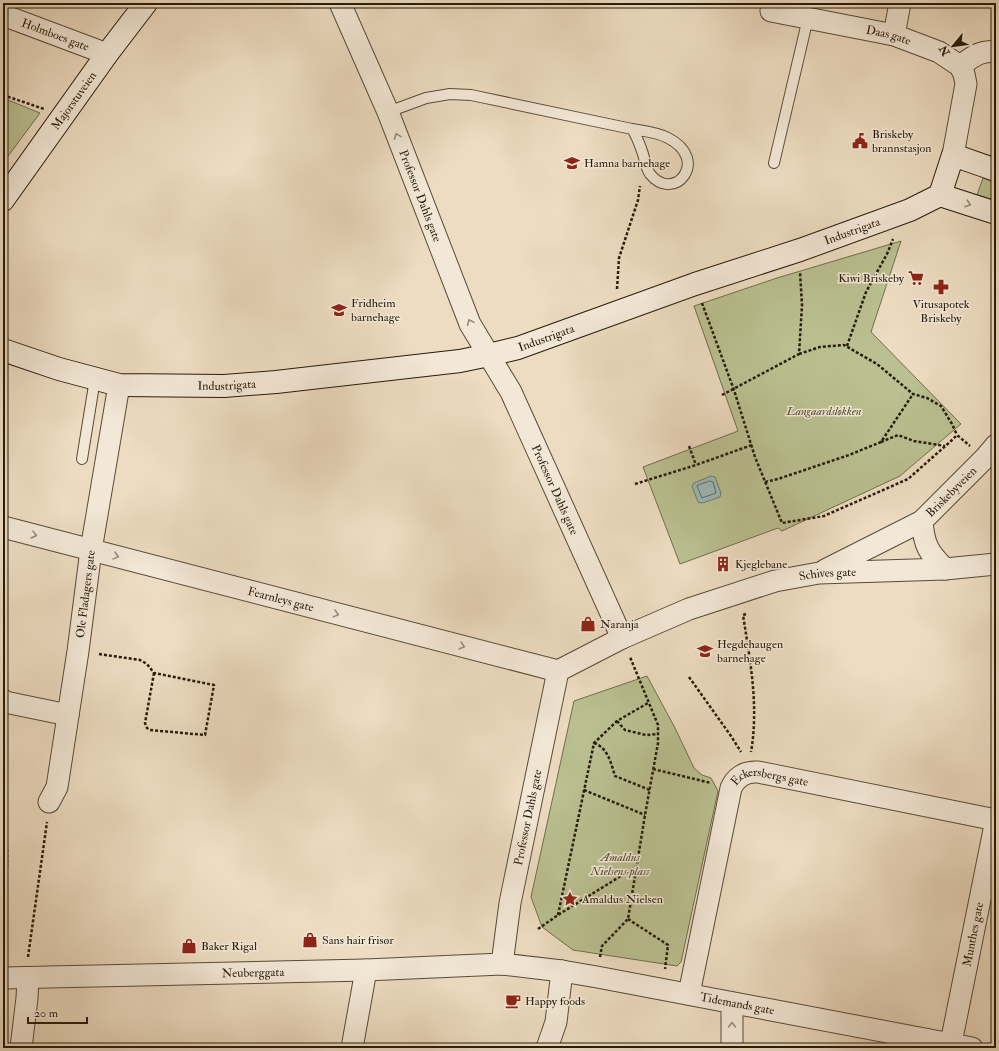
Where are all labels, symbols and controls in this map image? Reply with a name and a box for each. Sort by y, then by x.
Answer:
street label: Holmboes gate [20,15,91,54]
street label: Daas gate [865,22,913,48]
north arrow [933,26,973,66]
text: N [936,42,953,59]
street label: Majorstuveien [48,68,100,133]
place label: Briskeby brannstasjon [872,127,931,156]
one-way arrow [394,132,402,139]
public building icon: Briskeby brannstasjon [851,132,869,150]
street label: Professor Dahls gate [396,148,445,244]
school or university icon: Hamna barnehage [563,154,581,172]
place label: Hamna barnehage [584,156,670,171]
one-way arrow [964,199,971,208]
street label: Industrigata [822,214,883,248]
supermarket icon: Kiwi Briskeby [907,269,925,287]
place label: Kiwi Briskeby [838,271,905,286]
pharmacy icon: Vitusapotek Briskeby [932,278,950,296]
place label: Fridheim barnehage [351,296,400,325]
place label: Vitusapotek Briskeby [912,297,970,326]
school or university icon: Fridheim barnehage [330,301,348,319]
one-way arrow [466,319,474,326]
street label: Industrigata [516,320,577,355]
street label: Industrigata [197,376,258,394]
park label: Langaardsløkken [786,404,862,419]
street label: Professor Dahls gate [528,442,582,537]
street label: Briskebyveien [923,463,980,520]
one-way arrow [30,530,37,539]
street label: Ole Fladagers gate [72,549,98,639]
one-way arrow [113,552,119,560]
building icon: Kjeglebane [714,555,732,573]
place label: Kjeglebane [735,557,787,572]
street label: Schives gate [798,564,856,584]
street label: Fearnleys gate [246,583,315,615]
one-way arrow [333,609,340,618]
shop icon: Naranja [579,615,597,633]
place label: Naranja [600,617,640,632]
place label: Hegdehaugen barnehage [717,637,783,666]
one-way arrow [459,642,465,650]
school or university icon: Hegdehaugen barnehage [696,642,714,660]
street label: Eckersbergs gate [727,764,810,790]
street label: Professor Dahls gate [510,768,545,867]
park label: Amaldus Nielsens plass [589,850,650,879]
place icon: Amaldus Nielsen [561,890,579,908]
place label: Amaldus Nielsen [581,892,663,907]
street label: Munthes gate [959,901,987,968]
shop icon: Sans hair frisør [301,931,319,949]
place label: Sans hair frisør [322,933,394,948]
shop icon: Baker Rigal [180,937,198,955]
place label: Baker Rigal [201,939,257,954]
street label: Neuberggata [221,964,285,981]
street label: Tidemands gate [699,989,776,1018]
cafe icon: Happy foods [504,992,522,1010]
place label: Happy foods [525,994,585,1009]
scale bar [28,999,87,1025]
text: 20 m [34,1006,59,1021]
one-way arrow [728,1022,736,1028]

